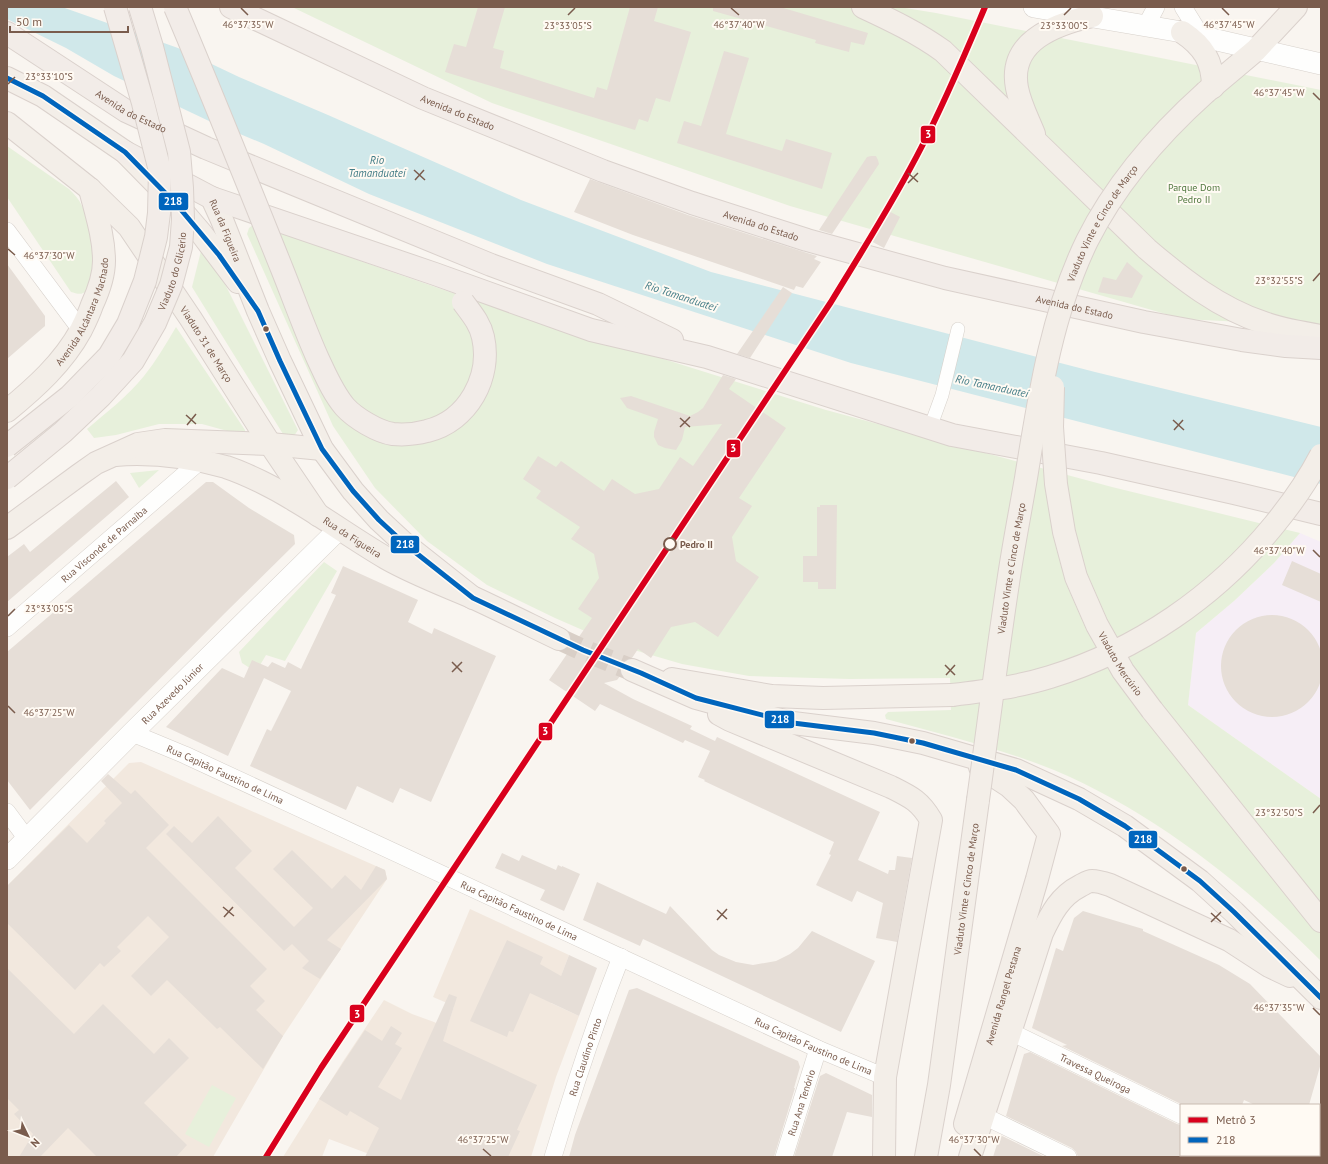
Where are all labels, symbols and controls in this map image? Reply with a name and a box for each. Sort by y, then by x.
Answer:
scale bar [10,8,128,34]
text: 50 m [16,14,42,29]
text: 46°37'35"W [222,18,274,31]
text: 46°37'40"W [713,18,765,31]
text: 46°37'45"W [1203,18,1255,31]
text: 23°33'05"S [544,19,592,32]
text: 23°33'00"S [1040,19,1088,32]
text: 23°33'10"S [25,70,73,83]
text: 46°37'45"W [1253,86,1305,99]
street label: Avenida do Estado [93,87,169,136]
street label: Avenida do Estado [419,92,496,133]
line badge: 3 [920,125,936,144]
text: 3 [925,127,931,141]
water label: Rio Tamanduateí [348,153,407,180]
street label: Viaduto Vinte e Cinco de Março [1064,162,1141,285]
park label: Parque Dom Pedro II [1168,181,1220,206]
line badge: 218 [158,192,189,211]
text: 218 [164,194,182,208]
street label: Rua da Figueira [206,197,244,264]
street label: Avenida do Estado [722,208,800,244]
street label: Viaduto do Glicério [155,232,189,314]
text: 46°37'30"W [23,249,75,262]
street label: Avenida Alcântara Machado [53,258,111,368]
text: 23°32'55"S [1255,274,1303,287]
water label: Rio Tamanduateí [643,278,720,315]
street label: Avenida do Estado [1035,292,1114,322]
street label: Viaduto 31 de Março [177,303,235,385]
unlabelled marker [261,324,271,334]
water label: Rio Tamanduateí [954,371,1031,401]
line badge: 3 [726,439,741,458]
text: 3 [730,441,736,455]
street label: Viaduto Vinte e Cinco de Março [994,502,1029,636]
street label: Rua Visconde de Parnaíba [58,504,150,585]
street label: Rua da Figueira [321,514,384,561]
line badge: 218 [390,535,420,554]
text: 218 [396,537,414,551]
marker: Pedro II [663,537,677,551]
place label: Pedro II [680,538,713,551]
text: 46°37'40"W [1253,544,1305,557]
text: 23°33'05"S [25,602,73,615]
street label: Viaduto Mercúrio [1095,629,1145,698]
street label: Rua Azevedo Júnior [139,660,207,727]
text: 46°37'25"W [23,706,75,719]
line badge: 218 [764,710,795,729]
text: 218 [771,712,789,726]
line badge: 3 [538,722,553,741]
text: 3 [542,724,548,738]
unlabelled marker [907,736,917,746]
street label: Rua Capitão Faustino de Lima [165,742,286,807]
text: 23°32'50"S [1255,806,1303,819]
street label: Viaduto Vinte e Cinco de Março [951,822,982,957]
line badge: 218 [1128,830,1158,849]
text: 218 [1134,832,1152,846]
unlabelled marker [1179,864,1189,874]
street label: Rua Capitão Faustino de Lima [459,878,580,943]
street label: Avenida Rangel Pestana [983,945,1024,1046]
text: 46°37'35"W [1253,1001,1305,1014]
line badge: 3 [349,1004,365,1023]
text: 3 [354,1007,360,1021]
street label: Rua Capitão Faustino de Lima [752,1014,874,1078]
street label: Rua Claudino Pinto [566,1016,605,1098]
street label: Travessa Queiroga [1057,1051,1133,1097]
street label: Rua Ana Tenório [785,1068,818,1138]
legend [1180,1104,1320,1156]
text: Metrô 3 [1216,1112,1256,1127]
north arrow [8,1116,48,1156]
text: 218 [1216,1132,1236,1147]
text: 46°37'25"W [457,1133,509,1146]
text: 46°37'30"W [948,1133,1000,1146]
text: N [28,1135,43,1150]

